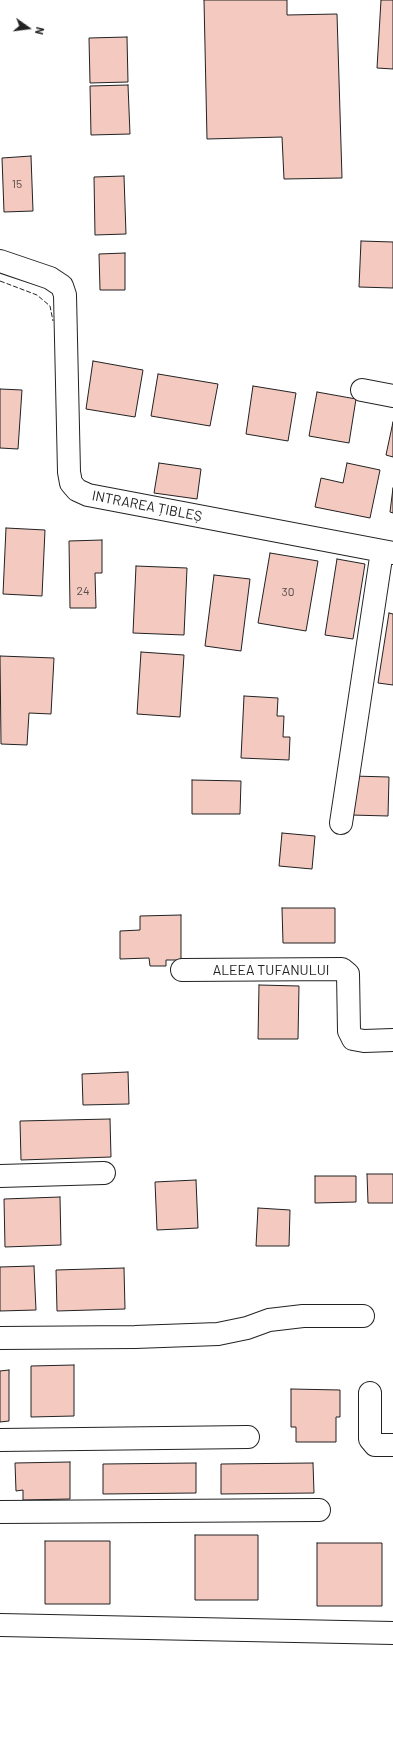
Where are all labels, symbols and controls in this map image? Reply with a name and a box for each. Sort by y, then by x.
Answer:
north arrow [8,8,48,48]
text: N [33,26,47,36]
house number: 15 [12,177,22,191]
street label: INTRAREA ȚIBLEȘ [90,487,204,525]
house number: 24 [76,584,90,598]
house number: 30 [282,585,294,599]
street label: ALEEA TUFANULUI [213,962,329,978]

